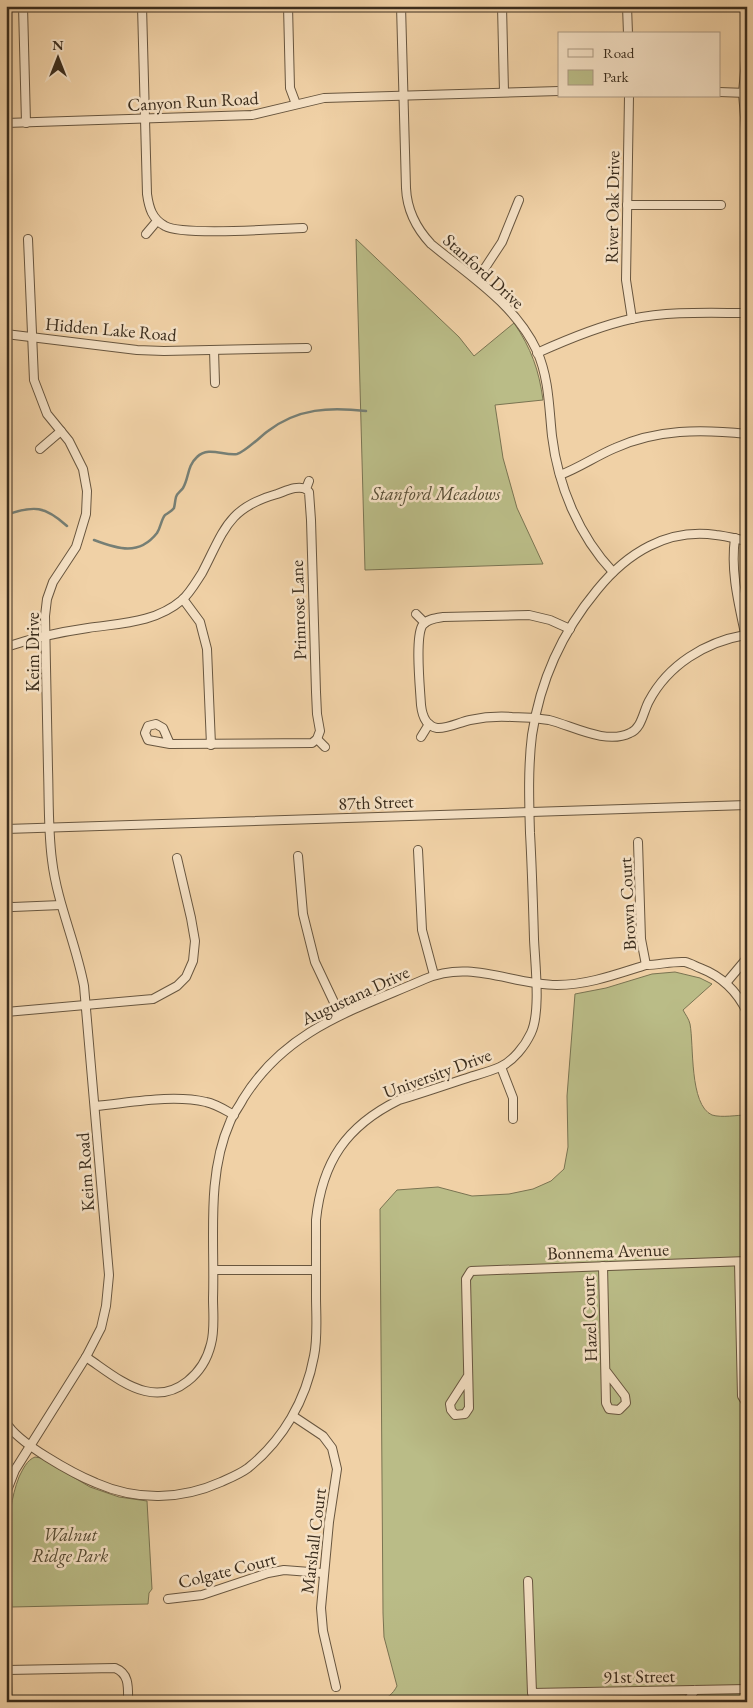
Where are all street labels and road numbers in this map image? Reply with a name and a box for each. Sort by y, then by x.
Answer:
street label: Canyon Run Road [127,86,260,116]
street label: River Oak Drive [600,150,624,264]
street label: Stanford Drive [438,228,530,314]
street label: Hidden Lake Road [44,312,179,346]
street label: Primrose Lane [285,560,311,660]
street label: Keim Drive [21,612,44,692]
street label: 87th Street [338,789,414,815]
street label: Brown Court [613,856,641,951]
street label: Augustana Drive [296,960,413,1030]
street label: University Drive [380,1043,494,1103]
street label: Keim Road [71,1131,99,1212]
street label: Bonnema Avenue [547,1237,669,1265]
street label: Hazel Court [576,1275,602,1362]
street label: Marshall Court [295,1486,331,1595]
street label: Colgate Court [176,1547,279,1593]
street label: 91st Street [603,1664,675,1688]

